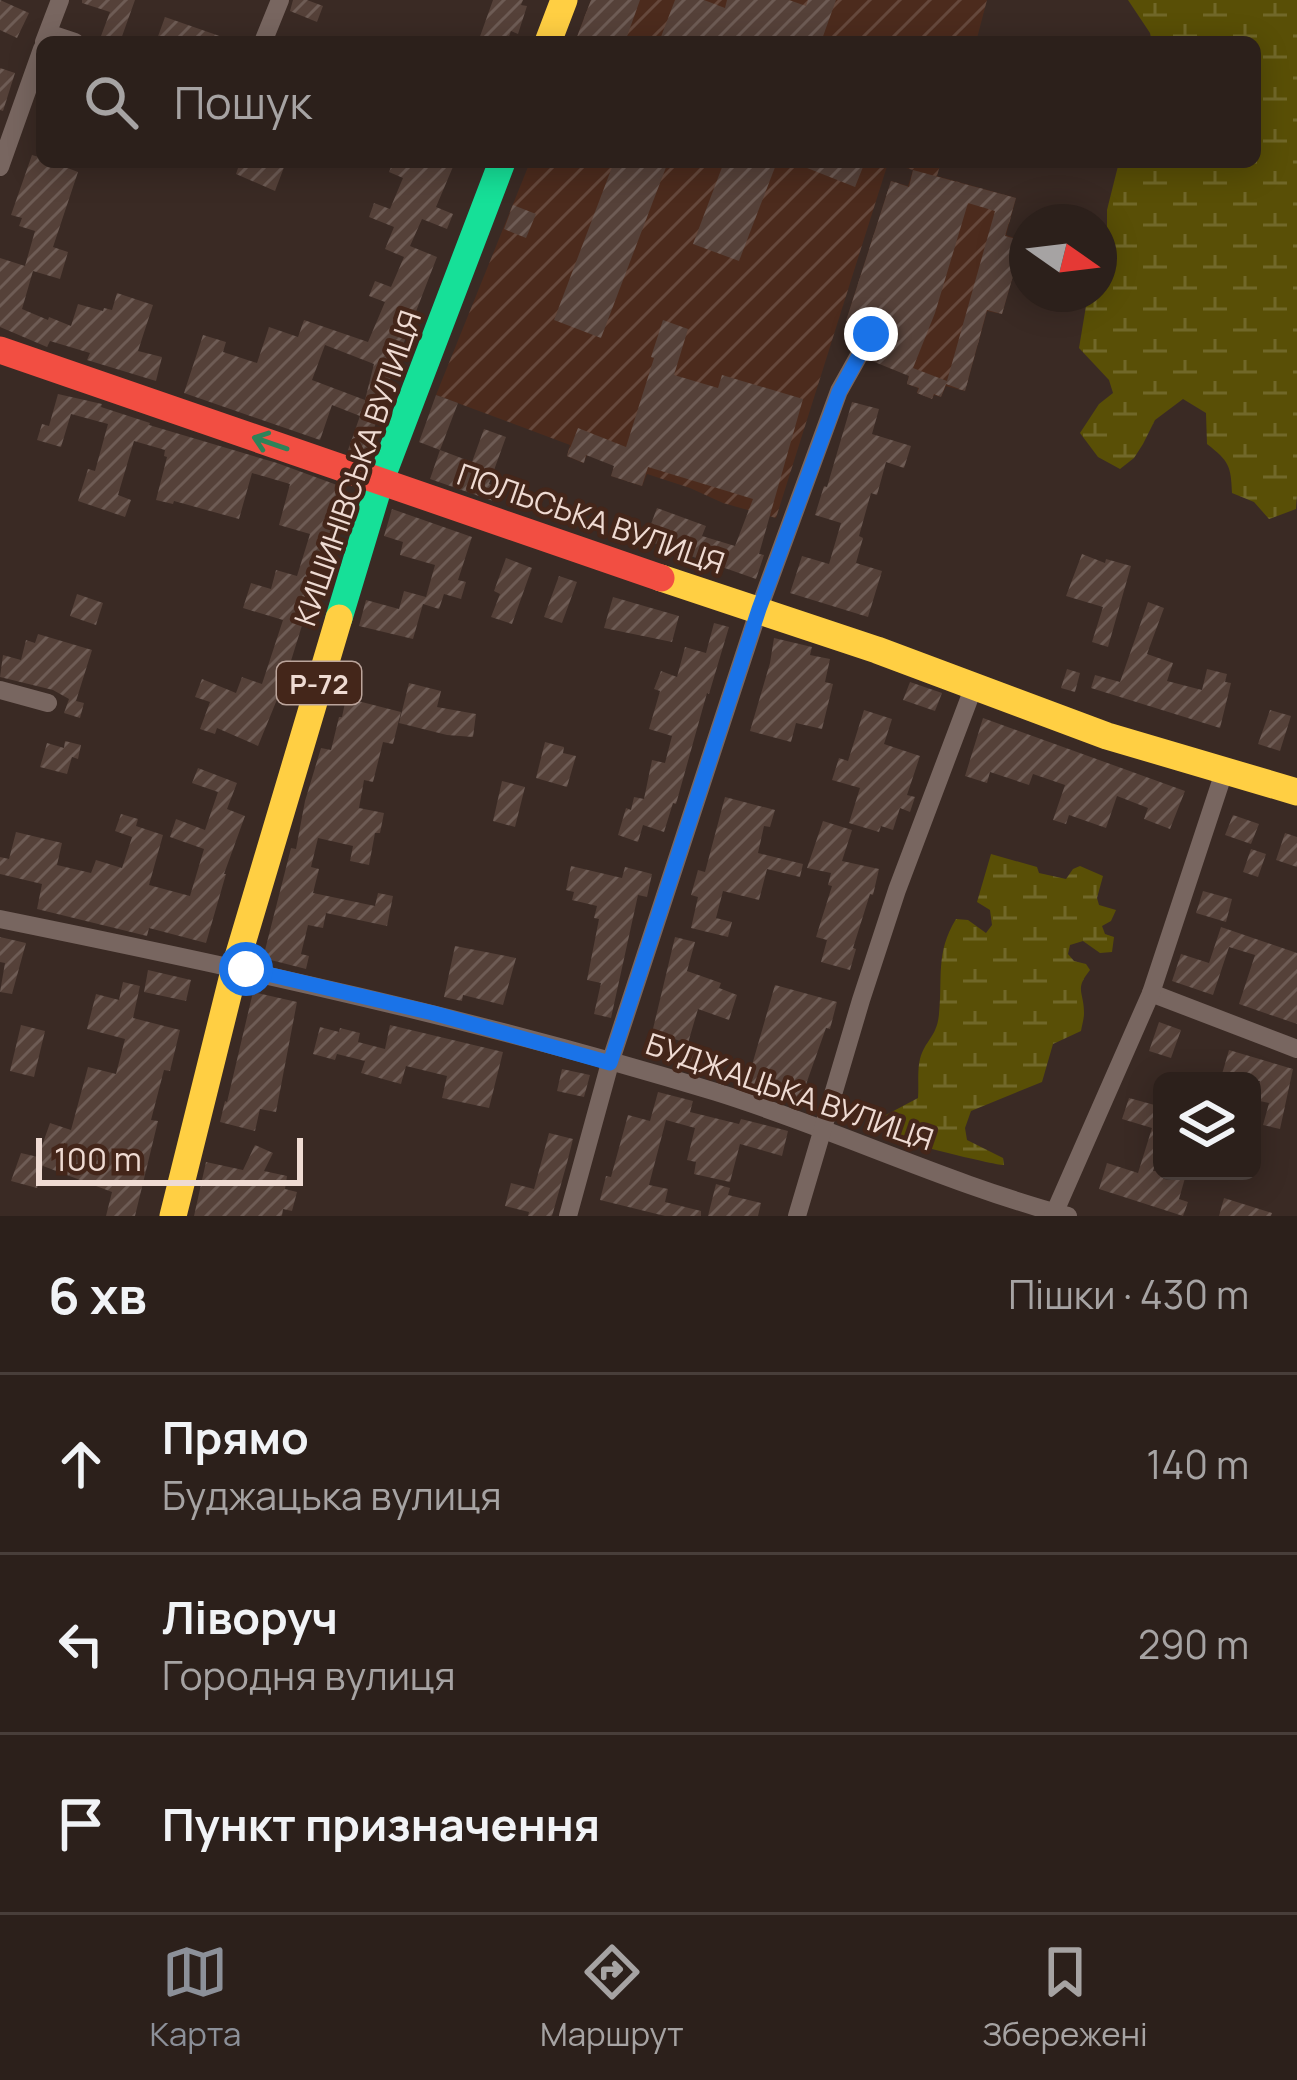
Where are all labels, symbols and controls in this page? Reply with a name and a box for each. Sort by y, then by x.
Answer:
search box [36,36,1261,168]
icon: search [78,69,144,135]
text: Пошук [174,71,312,133]
north arrow [1009,204,1117,312]
street label: КИШИНІВСЬКА ВУЛИЦЯ [284,305,430,631]
route end [844,307,898,361]
one-way arrow [252,431,289,452]
street label: ПОЛЬСЬКА ВУЛИЦЯ [452,453,730,583]
road number: Р-72 [277,662,361,704]
route start [219,942,273,996]
street label: БУДЖАЦЬКА ВУЛИЦЯ [641,1023,939,1159]
map controls [1153,1072,1261,1180]
button: layers [1153,1072,1261,1180]
scale bar [36,1132,303,1185]
text: 100 m [54,1136,142,1181]
text: 6 хв [48,1260,147,1329]
text: Пішки · 430 m [1008,1267,1249,1321]
text: Прямо [162,1406,309,1468]
icon: ahead [48,1431,114,1497]
text: 140 m [1146,1437,1249,1491]
text: Буджацька вулиця [162,1468,502,1522]
text: Ліворуч [162,1586,338,1648]
icon: left [48,1611,114,1677]
text: 290 m [1138,1617,1249,1671]
text: Городня вулиця [162,1648,455,1702]
icon: arrive [48,1791,114,1857]
text: Пункт призначення [162,1793,600,1855]
tab: Карта [149,1939,241,2056]
tab: Маршрут [540,1939,684,2056]
tab: Збережені [982,1939,1148,2056]

